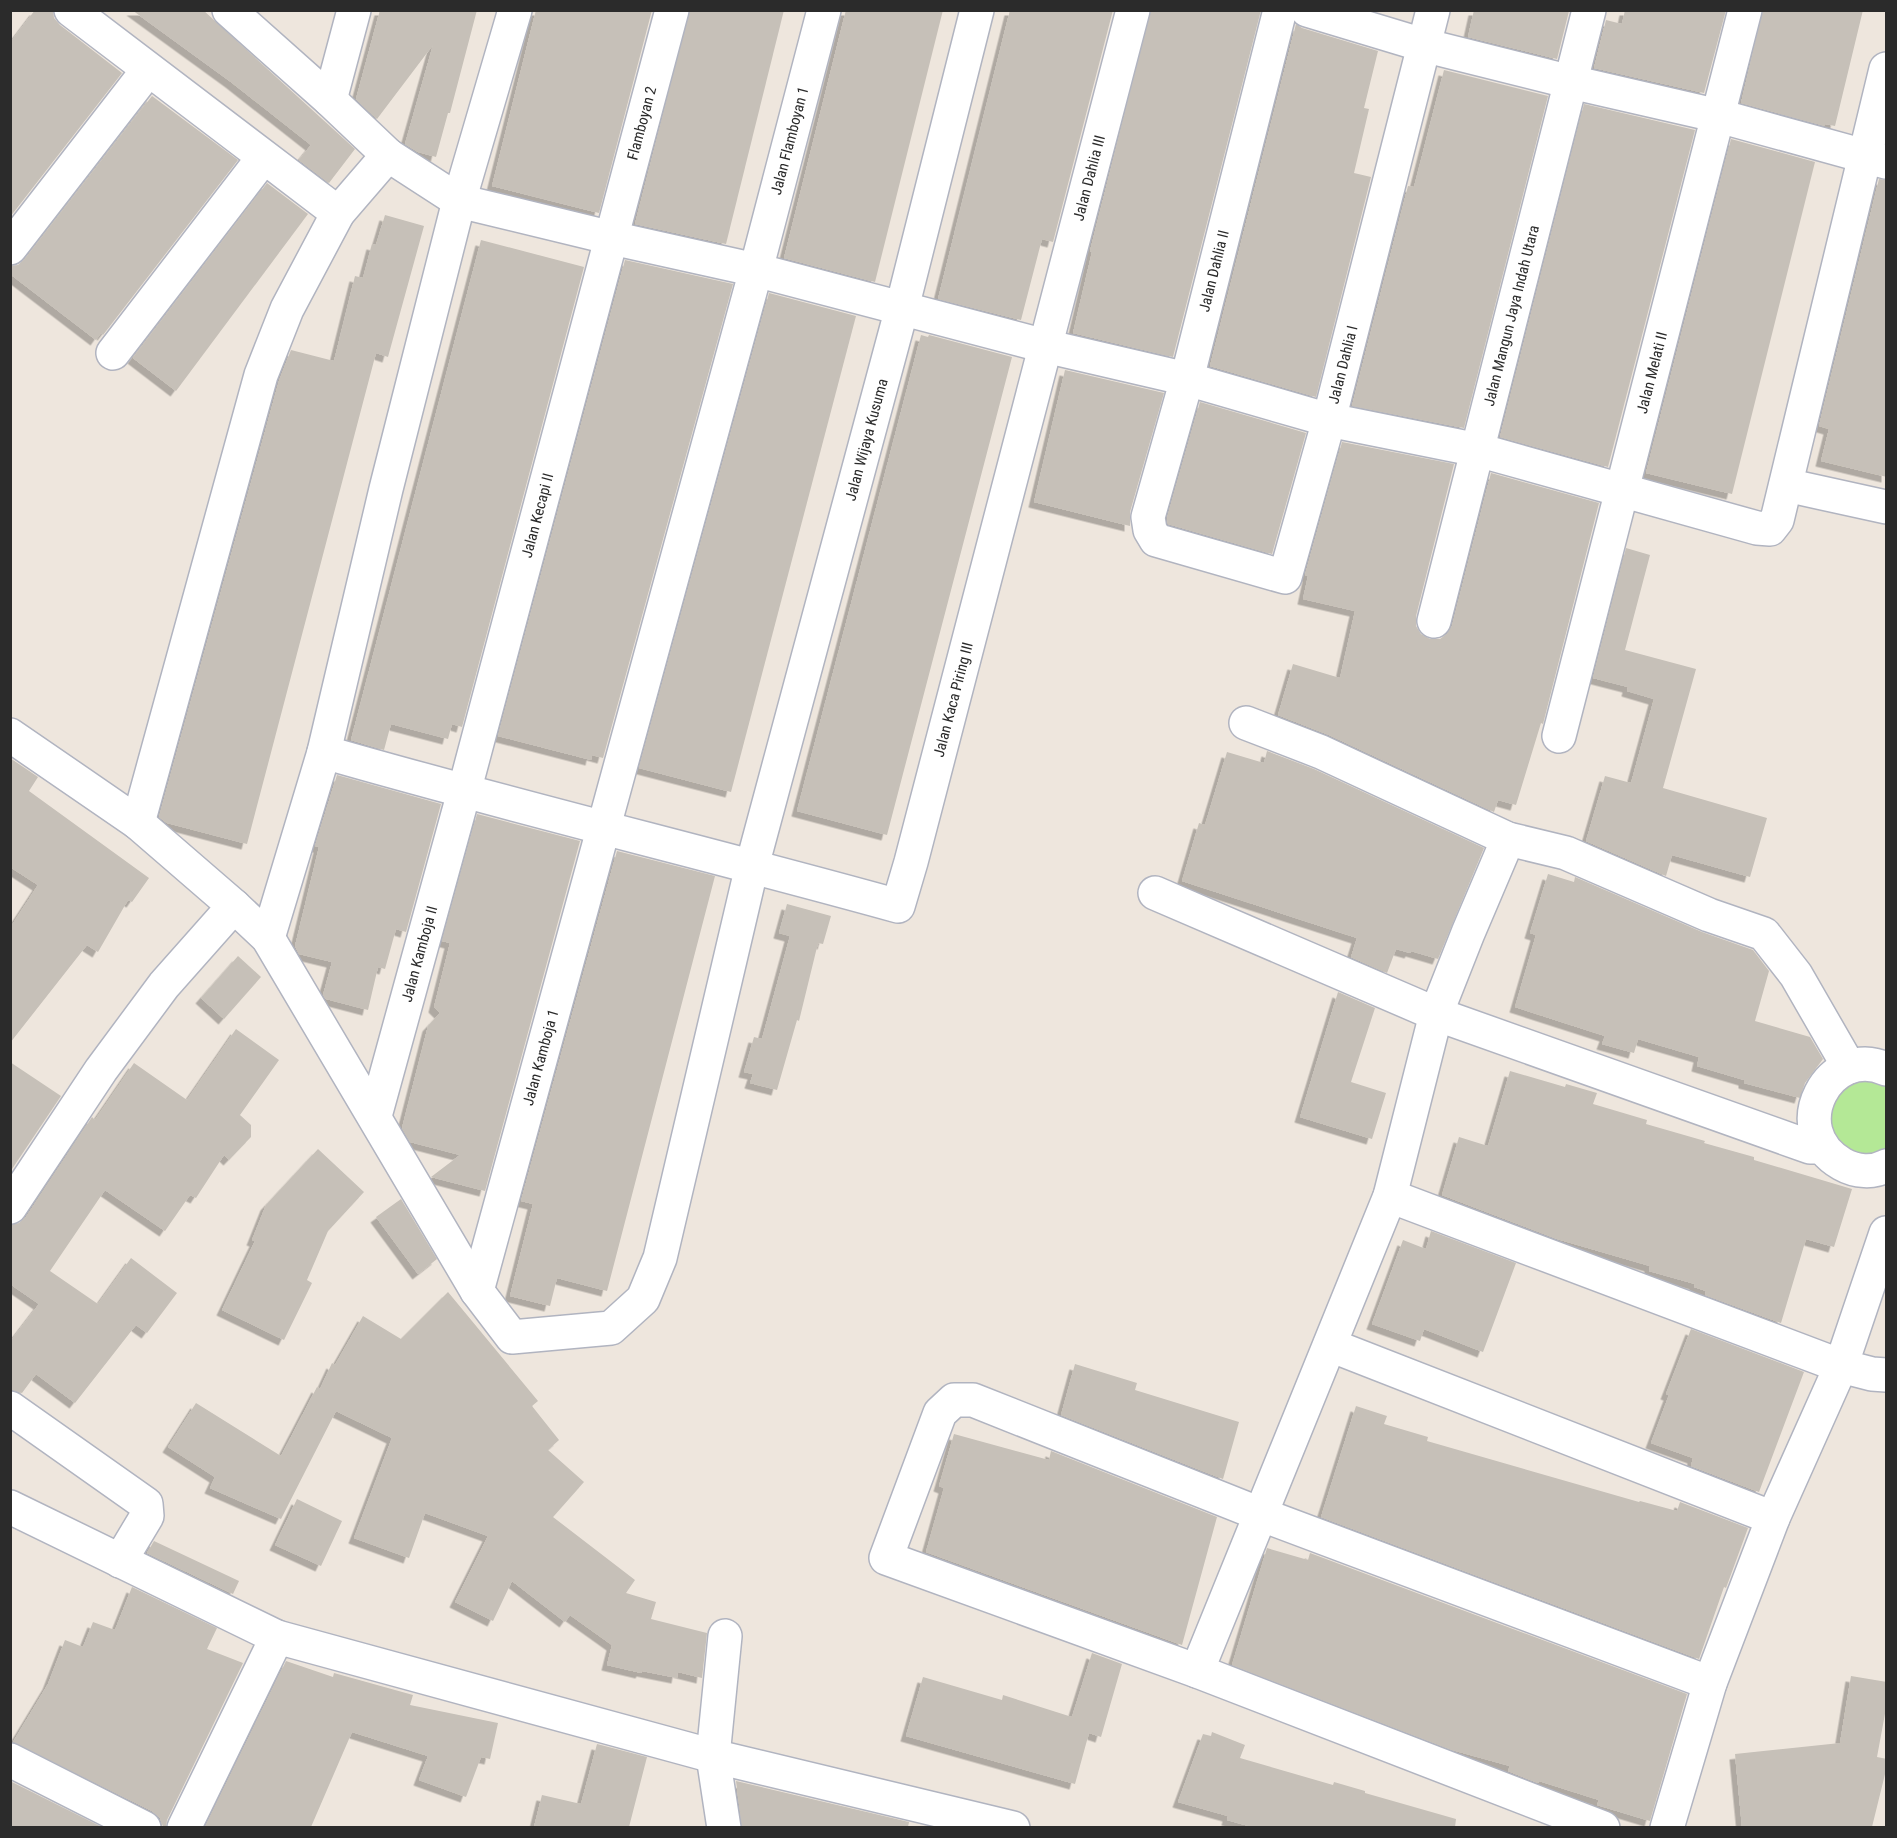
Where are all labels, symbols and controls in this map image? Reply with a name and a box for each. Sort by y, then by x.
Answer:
street label: Flamboyan 2 [623,84,660,162]
street label: Jalan Flamboyan 1 [767,85,813,197]
street label: Jalan Dahlia III [1069,133,1109,223]
street label: Jalan Mangun Jaya Indah Utara [1480,223,1543,408]
street label: Jalan Dahlia II [1195,228,1233,314]
street label: Jalan Dahlia I [1324,324,1362,406]
street label: Jalan Melati II [1633,330,1671,416]
street label: Jalan Wijaya Kusuma [842,377,892,503]
street label: Jalan Kecapi II [518,471,557,560]
street label: Jalan Kaca Piring III [930,640,977,759]
street label: Jalan Kamboja II [398,904,441,1004]
street label: Jalan Kamboja 1 [519,1008,562,1108]

